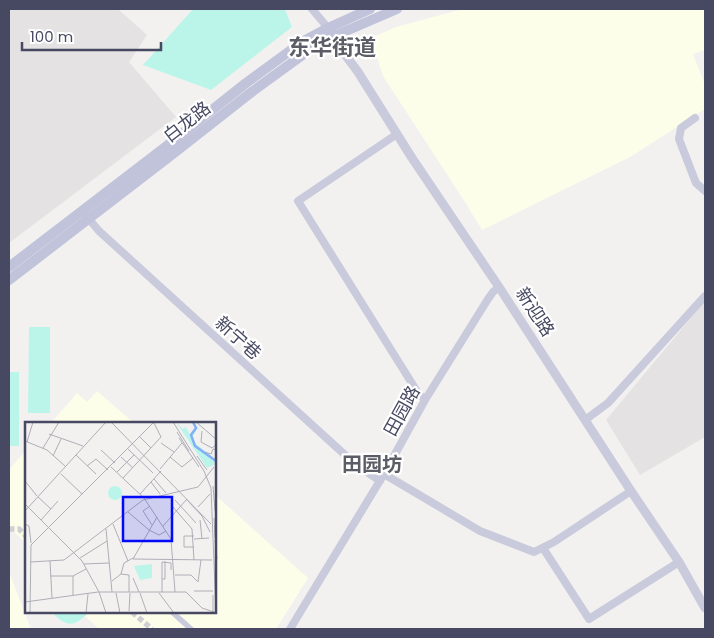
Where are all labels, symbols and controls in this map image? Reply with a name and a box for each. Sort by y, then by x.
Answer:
scale bar [22,20,161,52]
text: 100 m [30,26,73,47]
district label: 东华街道 [288,32,376,63]
street label: 白龙路 [158,95,216,148]
street label: 新迎路 [510,282,561,341]
street label: 新宁巷 [210,310,267,365]
street label: 田园路 [378,381,426,440]
inset map [25,422,216,613]
district label: 田园坊 [342,450,402,478]

